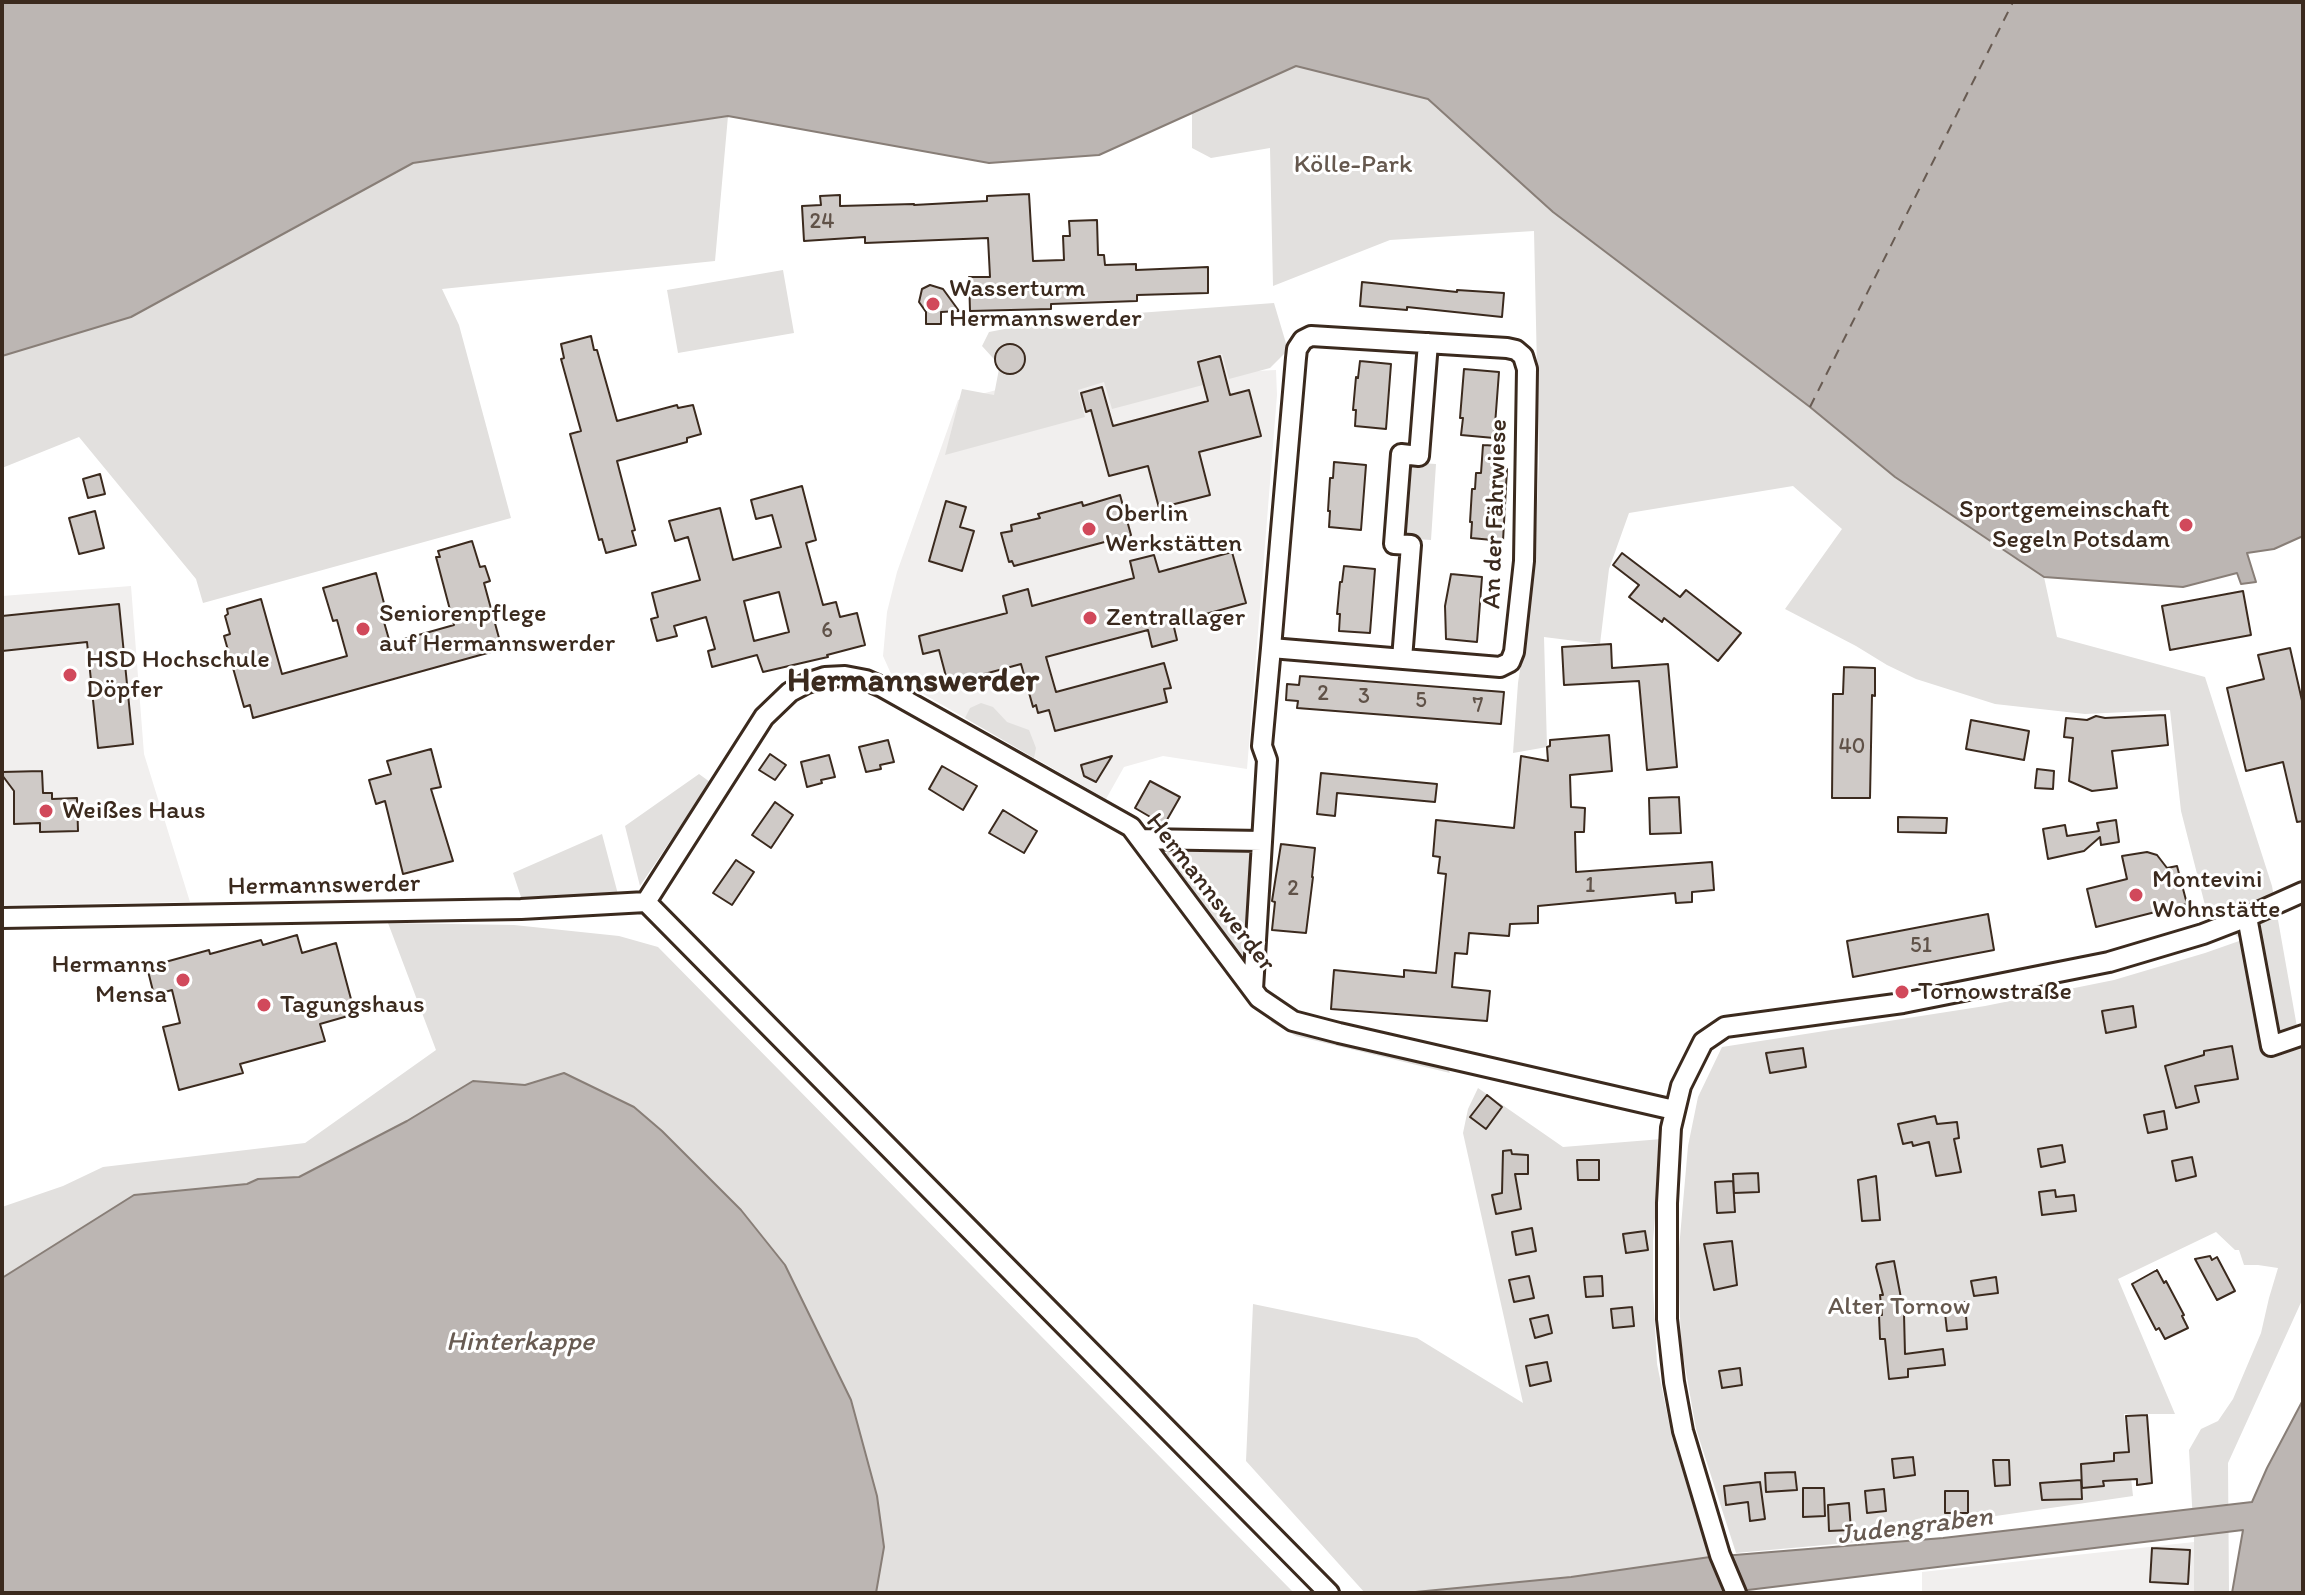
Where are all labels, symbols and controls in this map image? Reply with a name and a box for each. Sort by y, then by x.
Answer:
park label: Kölle-Park [1294,149,1412,181]
house number: 24 [810,209,834,235]
place label: Wasserturm Hermannswerder [949,273,1142,334]
marker: Wasserturm Hermannswerder [924,295,942,313]
street label: An der Fährwiese [1477,418,1515,610]
place label: Sportgemeinschaft Segeln Potsdam [1959,494,2170,556]
place label: Oberlin Werkstätten [1105,498,1242,560]
marker: Sportgemeinschaft Segeln Potsdam [2177,516,2195,534]
marker: Oberlin Werkstätten [1080,520,1098,538]
place label: Seniorenpflege auf Hermannswerder [379,598,615,660]
place label: Zentrallager [1106,602,1245,634]
marker: Zentrallager [1081,609,1099,627]
house number: 6 [821,618,833,644]
marker: Seniorenpflege auf Hermannswerder [354,620,372,638]
place label: HSD Hochschule Döpfer [86,644,270,706]
district label: Hermannswerder [787,662,1039,702]
marker: HSD Hochschule Döpfer [61,666,79,684]
house number: 2 [1317,681,1329,707]
house number: 3 [1358,684,1370,710]
house number: 5 [1415,688,1427,714]
house number: 7 [1473,693,1483,719]
house number: 40 [1839,734,1865,760]
place label: Weißes Haus [62,795,206,827]
marker: Weißes Haus [37,802,55,820]
street label: Hermannswerder [1138,807,1282,979]
place label: Montevini Wohnstätte [2152,864,2280,926]
street label: Hermannswerder [227,869,421,903]
house number: 1 [1585,873,1595,899]
house number: 2 [1287,876,1299,902]
marker: Montevini Wohnstätte [2127,886,2145,904]
house number: 51 [1910,933,1932,959]
place label: Hermanns Mensa [52,949,167,1010]
marker: Hermanns Mensa [174,971,192,989]
place label: Tornowstraße [1918,976,2072,1008]
marker: Tornowstraße [1893,983,1911,1001]
place label: Tagungshaus [280,989,425,1021]
marker: Tagungshaus [255,996,273,1014]
park label: Alter Tornow [1828,1291,1970,1323]
water label: Hinterkappe [446,1326,594,1360]
water label: Judengraben [1835,1501,1995,1553]

